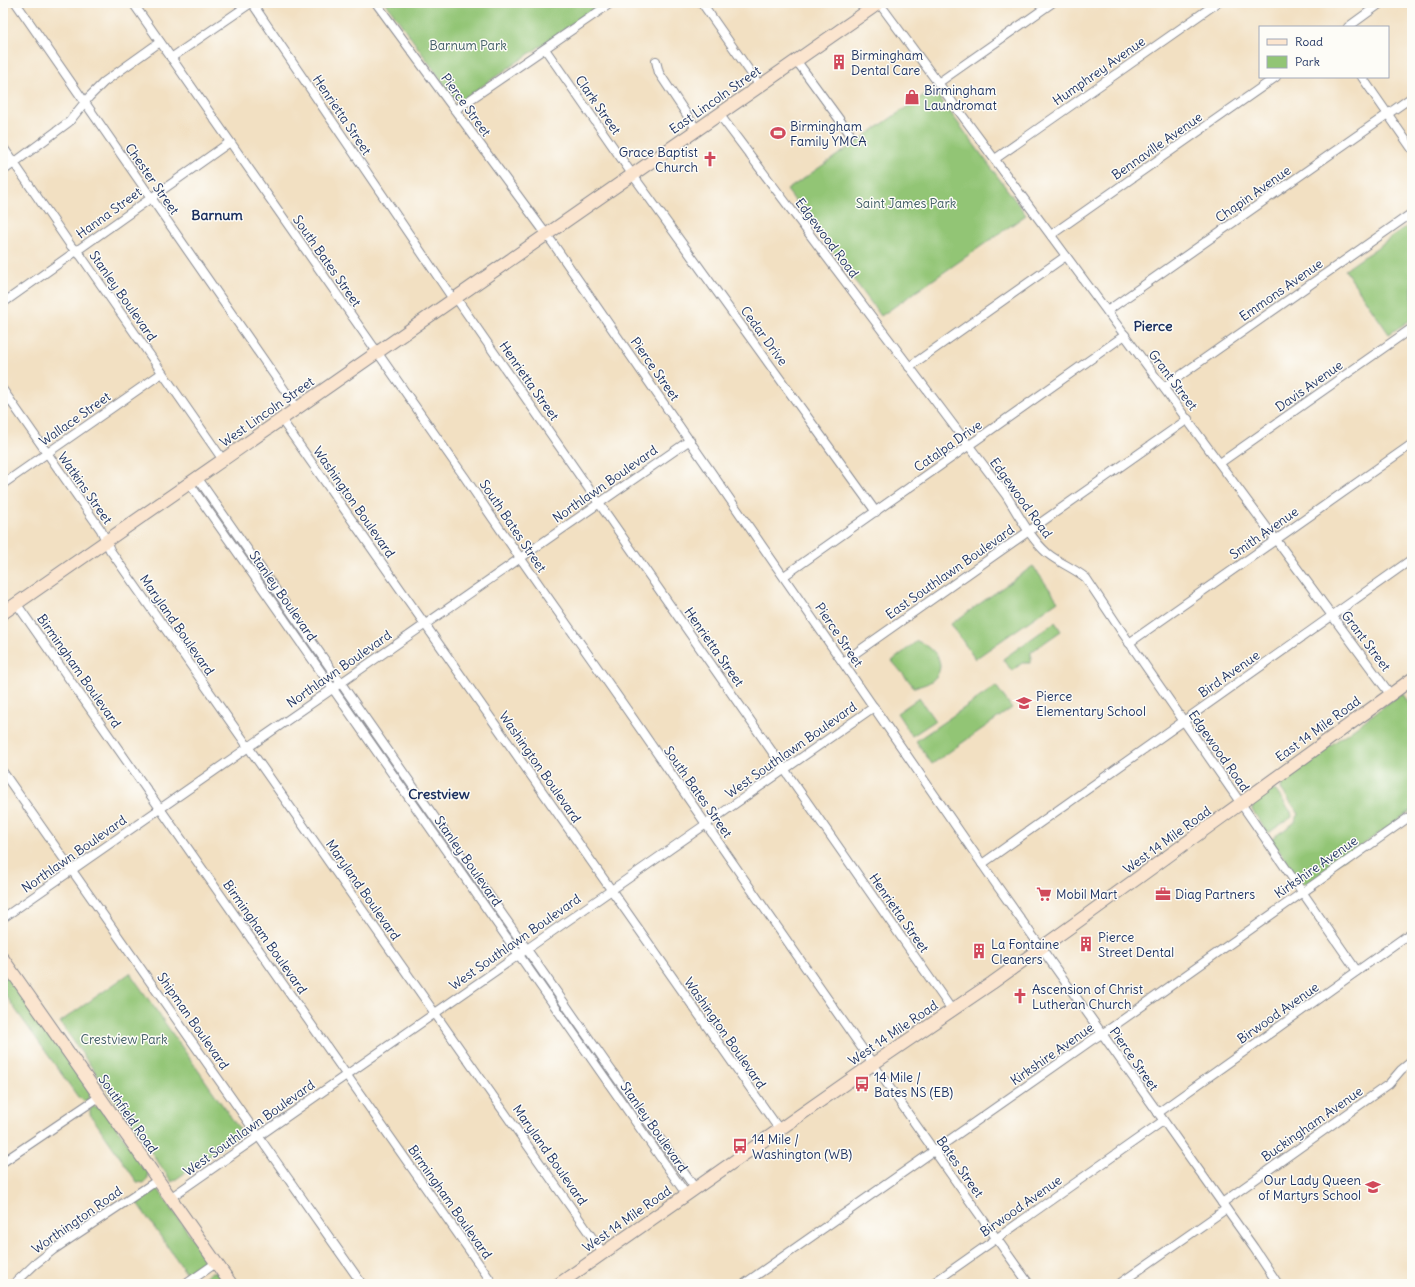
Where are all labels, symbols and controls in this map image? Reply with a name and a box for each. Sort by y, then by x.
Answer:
legend [1259,26,1389,78]
street label: Humphrey Avenue [1049,33,1149,109]
text: Road [1295,34,1323,49]
park label: Barnum Park [429,37,507,54]
place label: Birmingham Dental Care [851,47,923,79]
building icon: Birmingham Dental Care [830,53,848,71]
text: Park [1295,54,1320,69]
street label: East Lincoln Street [666,62,765,138]
street label: Pierce Street [437,70,495,140]
street label: Henrietta Street [309,72,375,159]
street label: Clark Street [571,72,625,138]
place label: Birmingham Laundromat [924,82,997,114]
shop icon: Birmingham Laundromat [903,88,921,106]
street label: Bennaville Avenue [1108,108,1206,184]
place label: Birmingham Family YMCA [790,118,867,150]
sports icon: Birmingham Family YMCA [769,124,787,142]
street label: Chester Street [121,140,183,219]
place label: Grace Baptist Church [619,144,699,176]
church icon: Grace Baptist Church [701,150,719,168]
street label: Chapin Avenue [1212,162,1294,226]
street label: Hanna Street [73,183,146,243]
street label: Edgewood Road [791,195,863,281]
park label: Saint James Park [856,195,957,212]
district label: Barnum [191,206,243,224]
street label: South Bates Street [289,212,365,311]
street label: Stanley Boulevard [85,247,161,345]
street label: Emmons Avenue [1236,255,1326,325]
street label: Cedar Drive [737,303,791,369]
district label: Pierce [1133,317,1173,335]
street label: Pierce Street [627,334,684,405]
street label: Henrietta Street [495,338,563,424]
street label: Grant Street [1145,346,1202,414]
street label: Davis Avenue [1272,357,1346,415]
street label: West Lincoln Street [217,373,318,451]
street label: Wallace Street [36,388,114,450]
street label: Catalpa Drive [911,416,985,476]
street label: Northlawn Boulevard [549,441,661,527]
street label: Washington Boulevard [309,443,399,561]
street label: Watkins Street [54,449,116,528]
street label: Edgewood Road [986,454,1056,542]
street label: South Bates Street [476,476,551,576]
street label: Smith Avenue [1226,503,1302,563]
street label: East Southlawn Boulevard [882,521,1018,623]
street label: Stanley Boulevard [245,547,321,645]
street label: Maryland Boulevard [136,571,218,679]
street label: Pierce Street [811,600,867,671]
street label: Henrietta Street [680,604,748,690]
street label: Grant Street [1338,607,1395,675]
street label: Birmingham Boulevard [33,611,125,731]
street label: Northlawn Boulevard [283,626,395,712]
street label: Bird Avenue [1195,647,1263,701]
place label: Pierce Elementary School [1036,688,1146,720]
street label: East 14 Mile Road [1272,692,1364,766]
school or university icon: Pierce Elementary School [1015,694,1033,712]
street label: West Southlawn Boulevard [722,698,860,802]
street label: Edgewood Road [1185,707,1254,795]
street label: Washington Boulevard [495,708,585,826]
street label: South Bates Street [660,743,736,842]
district label: Crestview [408,785,470,803]
street label: West 14 Mile Road [1120,802,1215,878]
street label: Northlawn Boulevard [18,811,130,897]
street label: Stanley Boulevard [430,812,506,910]
street label: Kirkshire Avenue [1271,832,1361,902]
street label: Maryland Boulevard [322,836,404,944]
street label: Henrietta Street [865,870,933,956]
street label: Birmingham Boulevard [219,877,311,997]
supermarket icon: Mobil Mart [1035,885,1053,903]
office icon: Diag Partners [1154,885,1172,903]
place label: Mobil Mart [1056,886,1118,903]
place label: Diag Partners [1175,886,1255,903]
street label: West Southlawn Boulevard [446,890,584,994]
place label: Pierce Street Dental [1098,929,1174,961]
building icon: Pierce Street Dental [1077,935,1095,953]
place label: La Fontaine Cleaners [991,936,1059,968]
building icon: La Fontaine Cleaners [970,942,988,960]
street label: Shipman Boulevard [153,969,233,1073]
street label: Washington Boulevard [680,974,770,1092]
street label: Birwood Avenue [1234,979,1322,1047]
place label: Ascension of Christ Lutheran Church [1032,981,1144,1013]
church icon: Ascension of Christ Lutheran Church [1011,987,1029,1005]
street label: West 14 Mile Road [845,997,941,1069]
street label: Kirkshire Avenue [1007,1019,1097,1089]
street label: Pierce Street [1106,1024,1163,1095]
park label: Crestview Park [80,1031,168,1048]
place label: 14 Mile / Bates NS (EB) [874,1069,953,1101]
street label: Southfield Road [95,1071,162,1157]
bus stop icon: 14 Mile / Bates NS (EB) [853,1075,871,1093]
street label: West Southlawn Boulevard [180,1076,318,1180]
street label: Stanley Boulevard [616,1078,692,1176]
street label: Buckingham Avenue [1258,1083,1366,1165]
street label: Maryland Boulevard [509,1101,591,1209]
place label: 14 Mile / Washington (WB) [752,1131,852,1163]
street label: Bates Street [933,1133,988,1201]
bus stop icon: 14 Mile / Washington (WB) [731,1137,749,1155]
street label: Birmingham Boulevard [404,1142,496,1262]
street label: Birwood Avenue [977,1172,1065,1240]
place label: Our Lady Queen of Martyrs School [1258,1172,1361,1204]
school or university icon: Our Lady Queen of Martyrs School [1364,1178,1382,1196]
street label: Worthington Road [29,1182,126,1257]
street label: West 14 Mile Road [579,1182,675,1256]

